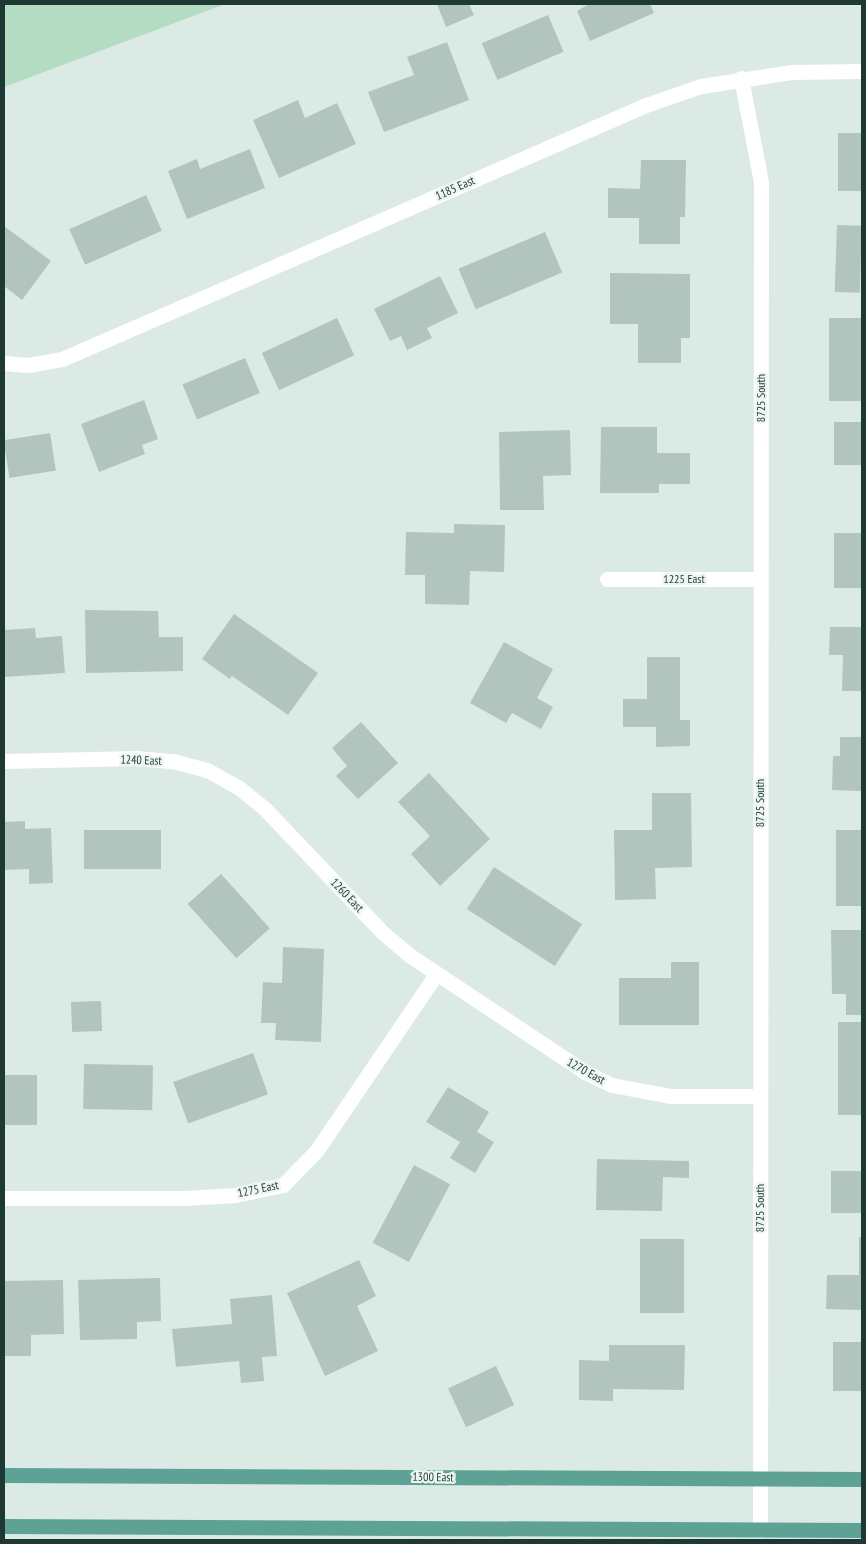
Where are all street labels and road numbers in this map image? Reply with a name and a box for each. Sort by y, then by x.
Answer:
street label: 1185 East [433,173,477,203]
street label: 8725 South [754,374,768,422]
street label: 1225 East [663,572,705,586]
street label: 1240 East [120,752,162,768]
street label: 8725 South [753,779,767,827]
street label: 1260 East [327,875,367,915]
street label: 1270 East [564,1055,608,1087]
street label: 1275 East [236,1178,280,1200]
street label: 8725 South [753,1184,767,1232]
street label: 1300 East [412,1469,454,1485]

